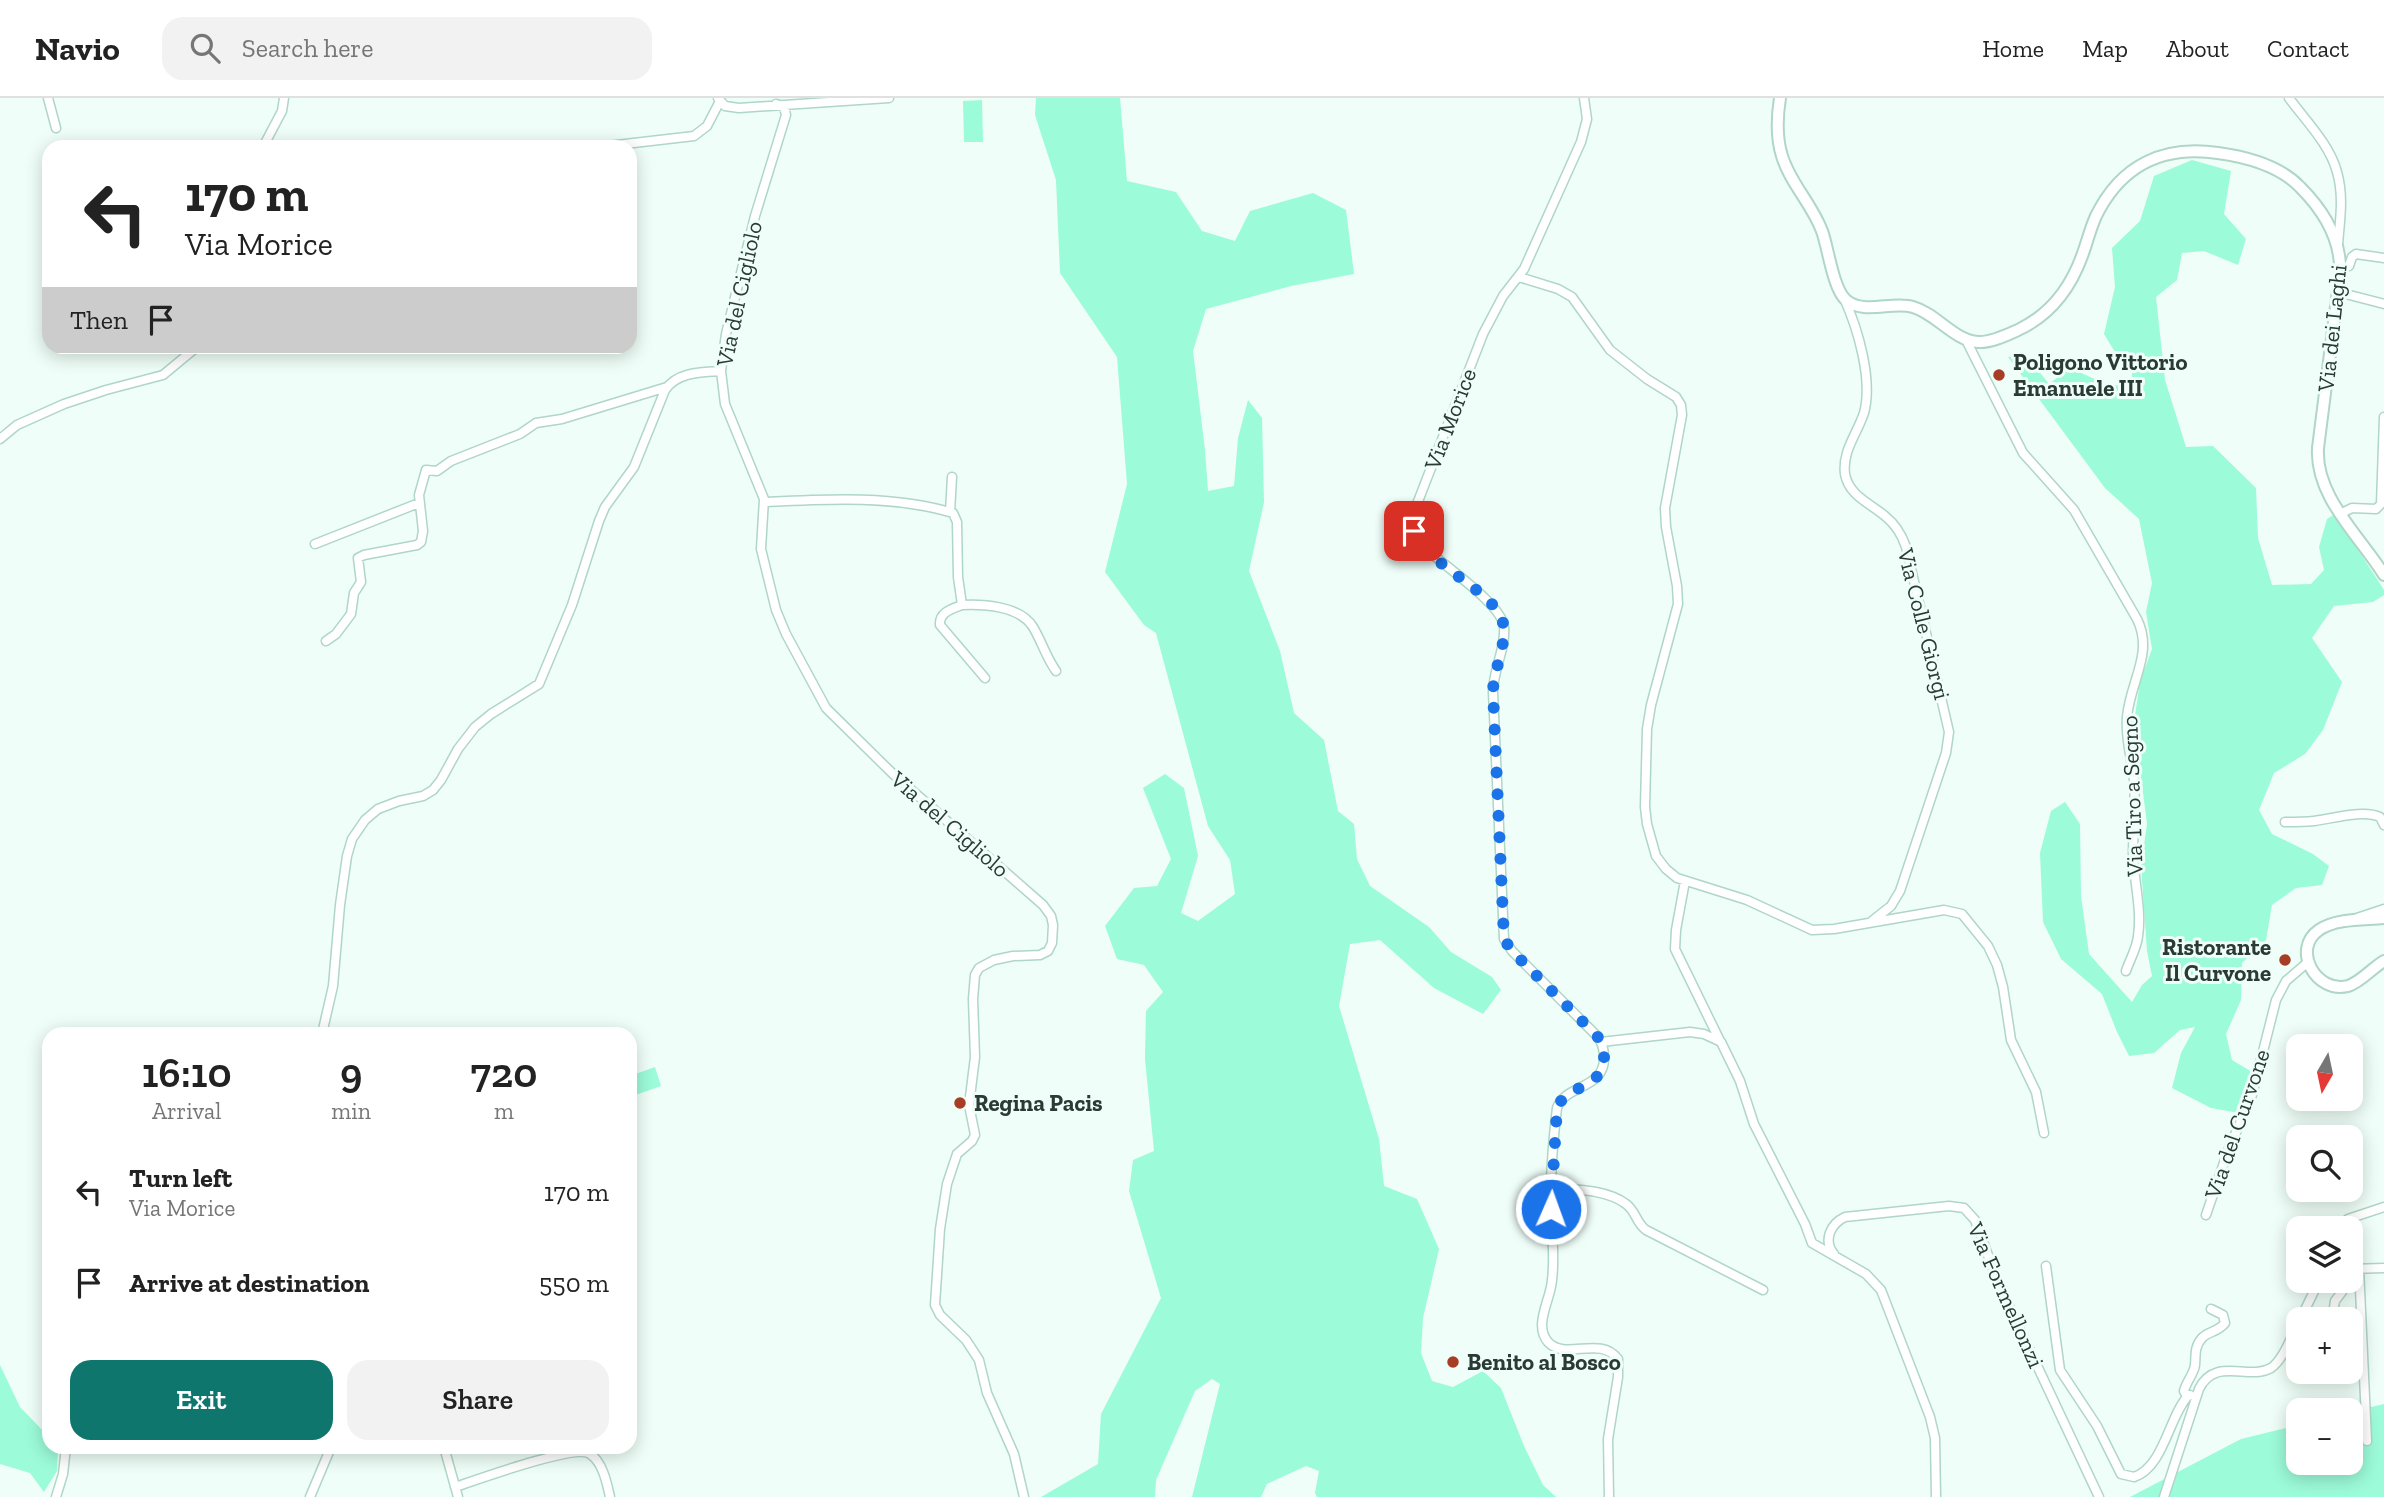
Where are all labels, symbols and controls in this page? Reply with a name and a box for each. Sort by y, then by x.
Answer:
search box [162,17,652,80]
text: Navio [35,29,120,68]
icon: search [186,29,224,67]
text: Search here [242,32,374,64]
text: Home [1982,34,2044,63]
text: Map [2082,34,2128,63]
text: About [2166,34,2229,63]
text: Contact [2267,34,2349,63]
text: 170 m [185,165,308,224]
icon: left [70,168,161,259]
street label: Via del Cigliolo [710,219,768,370]
text: Via Morice [185,225,333,263]
street label: Via dei Laghi [2311,263,2353,394]
icon: arrive [142,301,180,339]
text: Then [70,304,128,336]
place label: Poligono Vittorio Emanuele III [2013,348,2187,402]
street label: Via Morice [1418,364,1482,475]
marker: Poligono Vittorio Emanuele III [1991,367,2007,383]
pin [1384,501,1444,561]
icon: arrive [1395,512,1433,550]
street label: Via Colle Giorgi [1891,544,1956,703]
street label: Via Tiro a Segno [2115,715,2149,878]
street label: Via del Cigliolo [884,764,1015,883]
place label: Ristorante Il Curvone [2162,933,2271,987]
marker: Ristorante Il Curvone [2277,952,2293,968]
north arrow [2286,1034,2362,1111]
map controls [2286,1034,2363,1475]
street label: Via del Curvone [2198,1045,2276,1203]
text: 16:10 [142,1047,232,1098]
text: 9 [340,1047,362,1098]
text: 720 [471,1047,537,1098]
place label: Regina Pacis [974,1089,1103,1117]
marker: Regina Pacis [952,1095,968,1111]
text: Arrival [152,1097,221,1125]
text: min [331,1097,371,1125]
text: m [494,1097,514,1125]
button: search [2286,1125,2363,1202]
text: Turn left [129,1162,232,1194]
position arrow [1514,1172,1588,1246]
icon: left [70,1173,108,1211]
text: 170 m [544,1176,609,1208]
text: Via Morice [129,1194,235,1222]
button: layers [2286,1216,2363,1293]
street label: Via Formellonzi [1961,1217,2051,1372]
icon: arrive [70,1264,108,1302]
text: Arrive at destination [129,1267,369,1299]
text: 550 m [539,1267,609,1299]
button: + [2286,1307,2363,1384]
place label: Benito al Bosco [1467,1348,1621,1376]
marker: Benito al Bosco [1445,1354,1461,1370]
button: Exit [70,1360,333,1440]
button: Share [347,1360,609,1440]
button: − [2286,1398,2363,1475]

